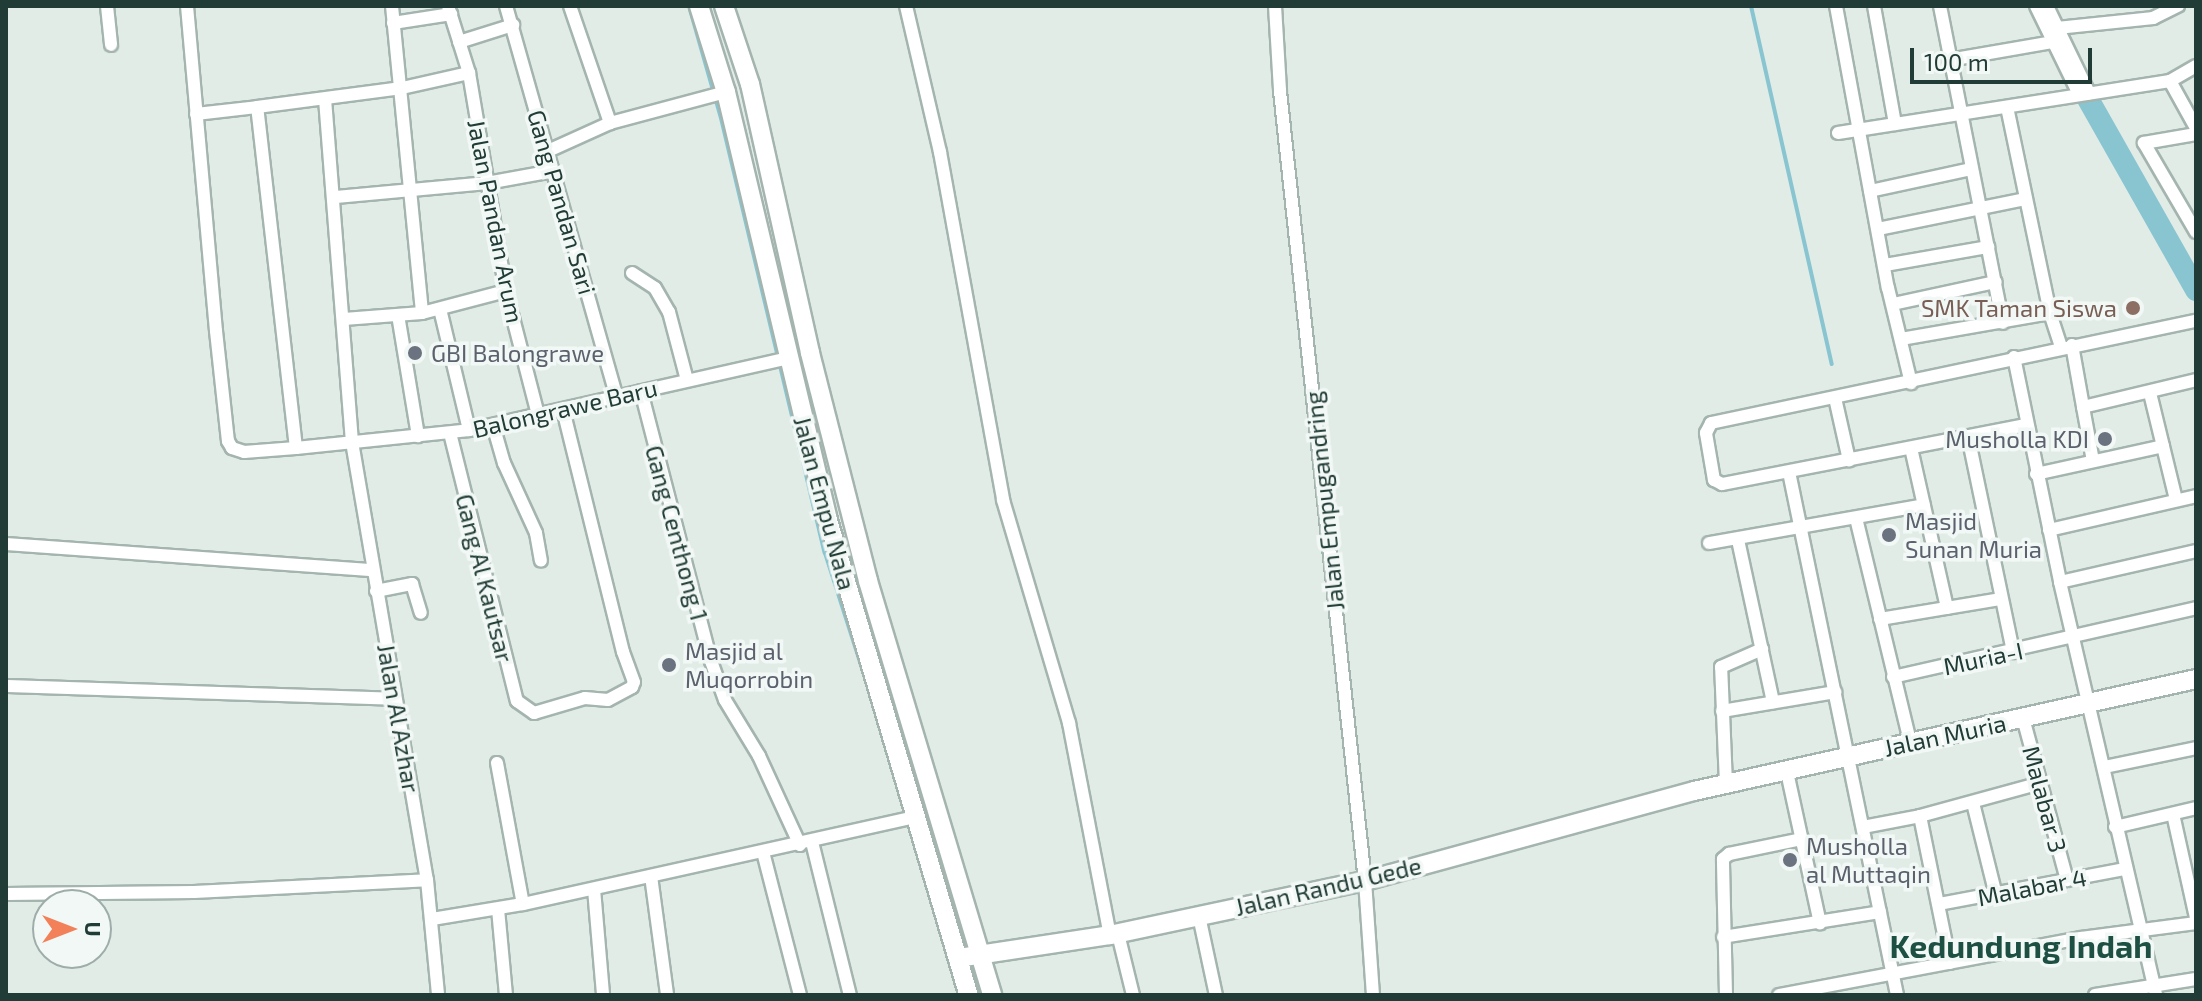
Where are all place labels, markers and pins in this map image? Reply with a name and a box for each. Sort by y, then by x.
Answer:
place label: SMK Taman Siswa [1920,294,2117,322]
marker: SMK Taman Siswa [2124,299,2142,317]
place label: GBI Balongrawe [431,339,604,367]
marker: GBI Balongrawe [406,344,424,362]
place label: Musholla KDI [1945,425,2089,453]
marker: Musholla KDI [2096,430,2114,448]
place label: Masjid Sunan Muria [1905,507,2042,563]
marker: Masjid Sunan Muria [1880,526,1898,544]
place label: Masjid al Muqorrobin [685,637,813,693]
marker: Masjid al Muqorrobin [660,656,678,674]
place label: Musholla al Muttaqin [1806,832,1931,888]
marker: Musholla al Muttaqin [1781,851,1799,869]

